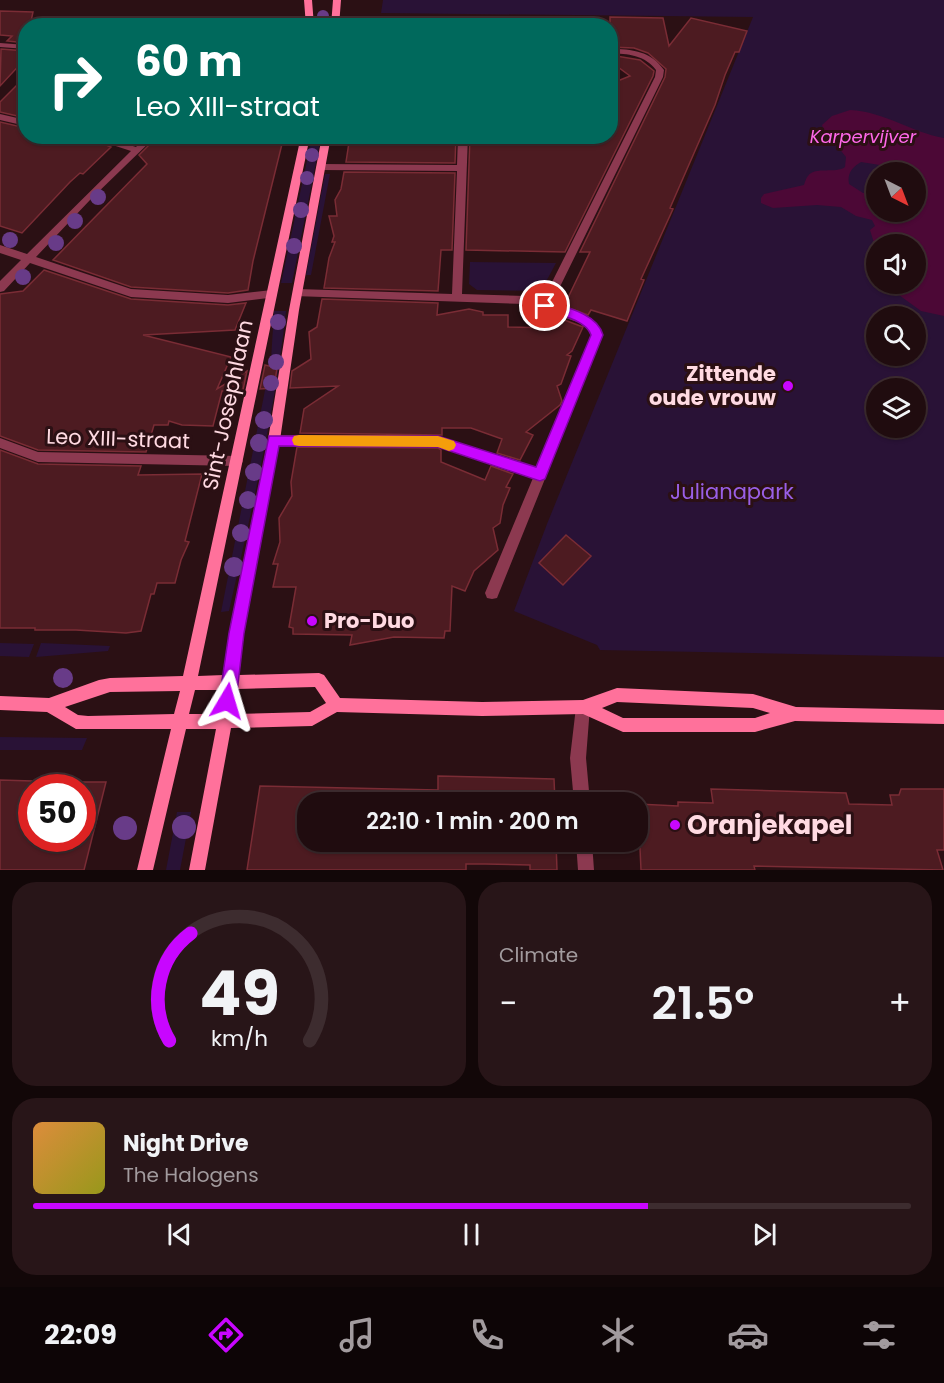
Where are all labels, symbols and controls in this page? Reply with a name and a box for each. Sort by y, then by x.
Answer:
text: 60 m [135,32,243,91]
icon: right [36,42,114,120]
text: Leo XIII-straat [135,88,320,125]
water label: Karpervijver [810,124,918,149]
north arrow [866,162,926,222]
map controls [866,162,926,438]
button: sound [866,234,926,294]
pin [519,280,570,331]
icon: arrive [528,289,561,322]
button: search [866,306,926,366]
street label: Sint-Josephlaan [195,317,260,493]
place label: Zittende oude vrouw [649,359,777,412]
button: layers [866,378,926,438]
marker: Zittende oude vrouw [781,379,795,393]
street label: Leo XIII-straat [46,422,190,455]
park label: Julianapark [670,477,794,506]
place label: Pro-Duo [324,606,414,635]
marker: Pro-Duo [305,614,319,628]
position arrow [195,669,259,733]
speed limit sign: 50 [18,774,96,852]
text: 22:10 · 1 min · 200 m [366,806,579,837]
place label: Oranjekapel [687,807,852,843]
marker: Oranjekapel [668,818,682,832]
text: Climate [499,941,578,969]
text: 49 [199,949,279,1037]
text: 21.5° [651,972,754,1035]
text: − [499,980,517,1027]
text: + [888,980,911,1027]
text: km/h [210,1023,268,1054]
text: Night Drive [123,1128,249,1159]
text: The Halogens [123,1161,259,1189]
icon: previous [163,1218,196,1251]
icon: pause [455,1218,488,1251]
icon: next [748,1218,781,1251]
icon: directions [205,1314,247,1356]
icon: music [336,1314,378,1356]
icon: phone [466,1314,508,1356]
icon: climate [597,1314,639,1356]
icon: car [727,1314,769,1356]
icon: filters [858,1314,900,1356]
text: 22:09 [44,1316,117,1353]

